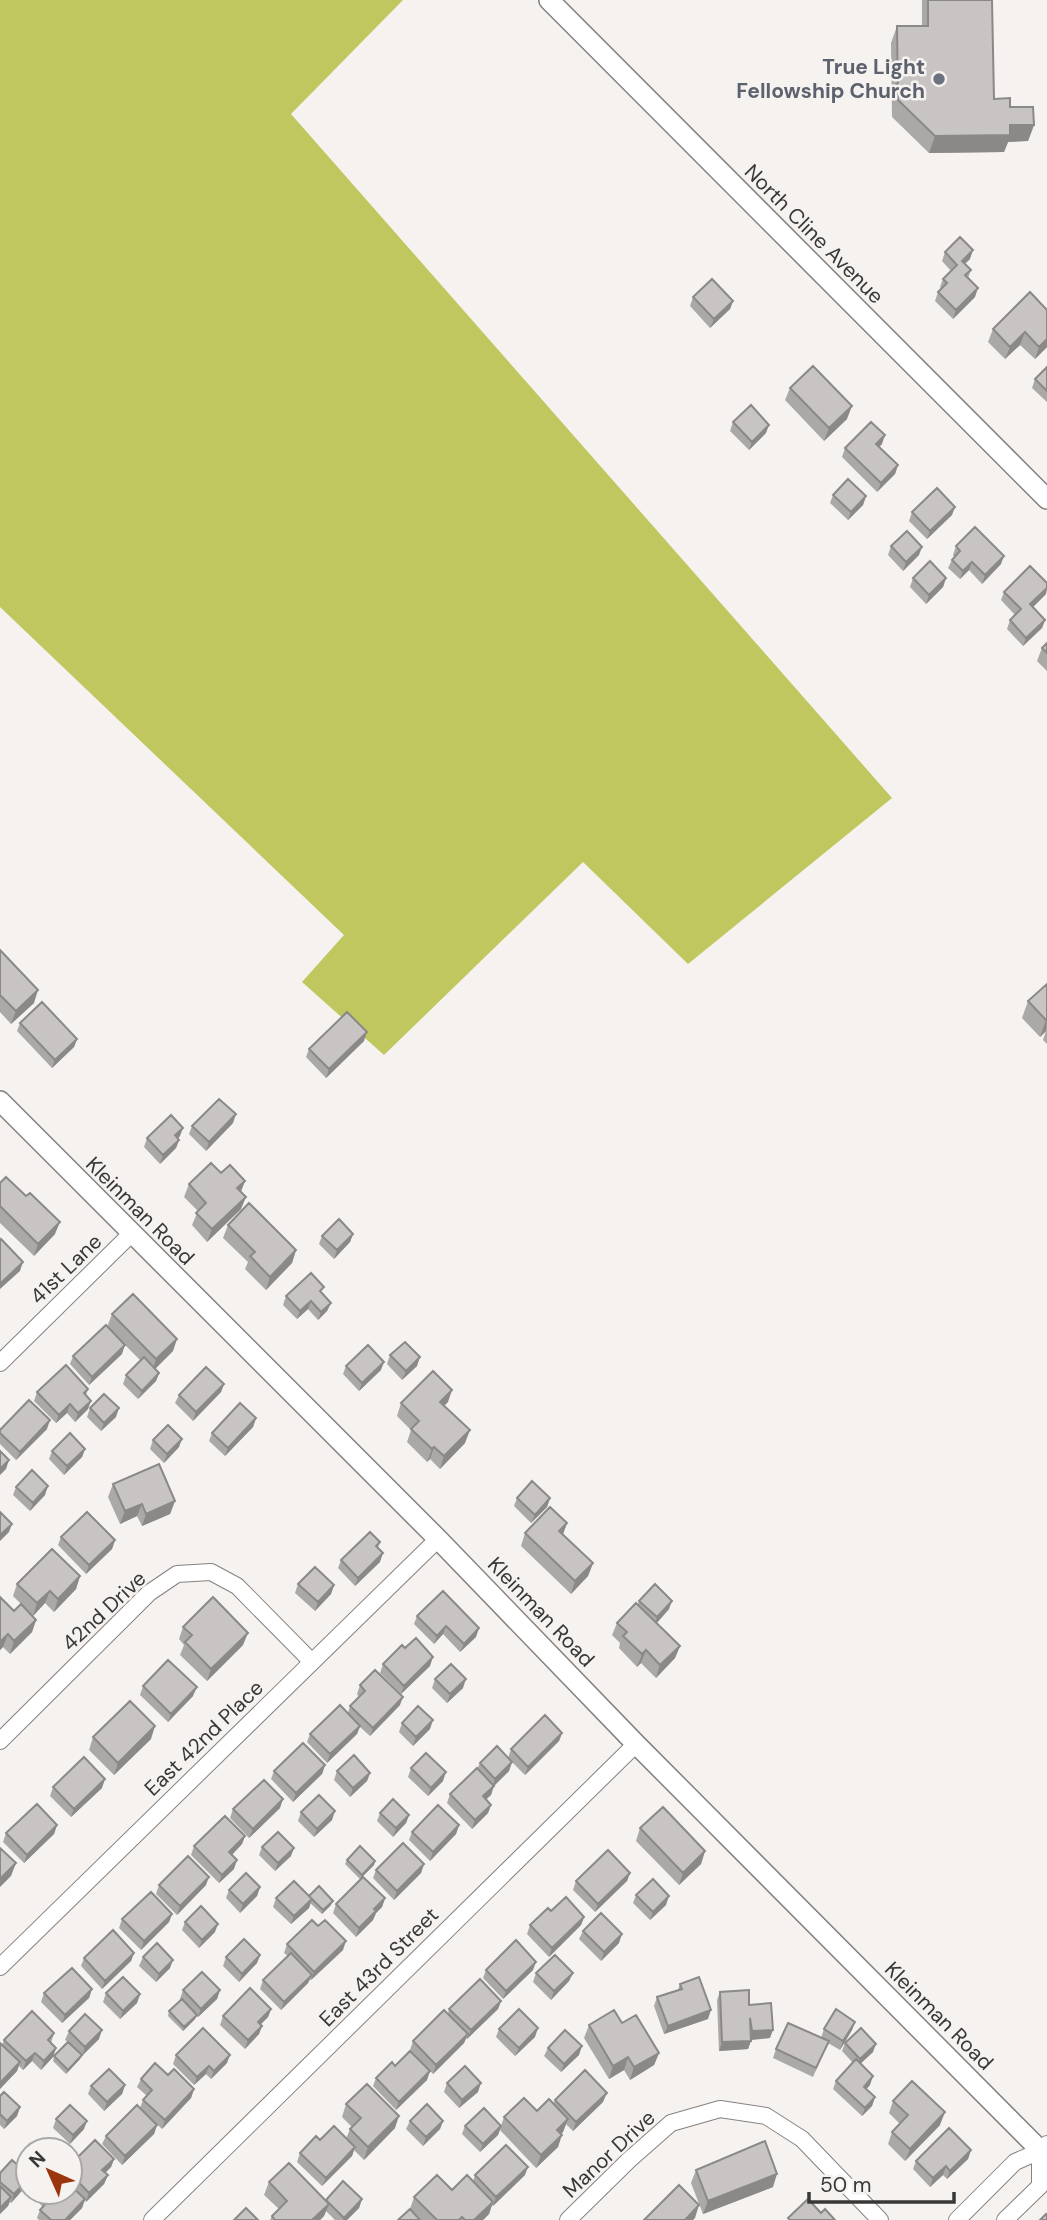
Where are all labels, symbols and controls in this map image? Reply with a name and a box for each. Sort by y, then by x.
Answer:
place label: True Light Fellowship Church [736,53,925,105]
marker: True Light Fellowship Church [931,71,947,87]
street label: North Cline Avenue [738,158,890,310]
street label: Kleinman Road [80,1151,200,1271]
street label: 41st Lane [24,1228,108,1310]
street label: Kleinman Road [481,1551,601,1673]
street label: 42nd Drive [56,1565,152,1657]
street label: East 42nd Place [138,1674,270,1802]
street label: East 43rd Street [313,1901,445,2033]
street label: Kleinman Road [879,1956,999,2076]
street label: Manor Drive [557,2104,661,2204]
north arrow [14,2136,84,2206]
text: N [24,2146,51,2173]
scale bar [809,2160,954,2204]
text: 50 m [820,2171,871,2199]

